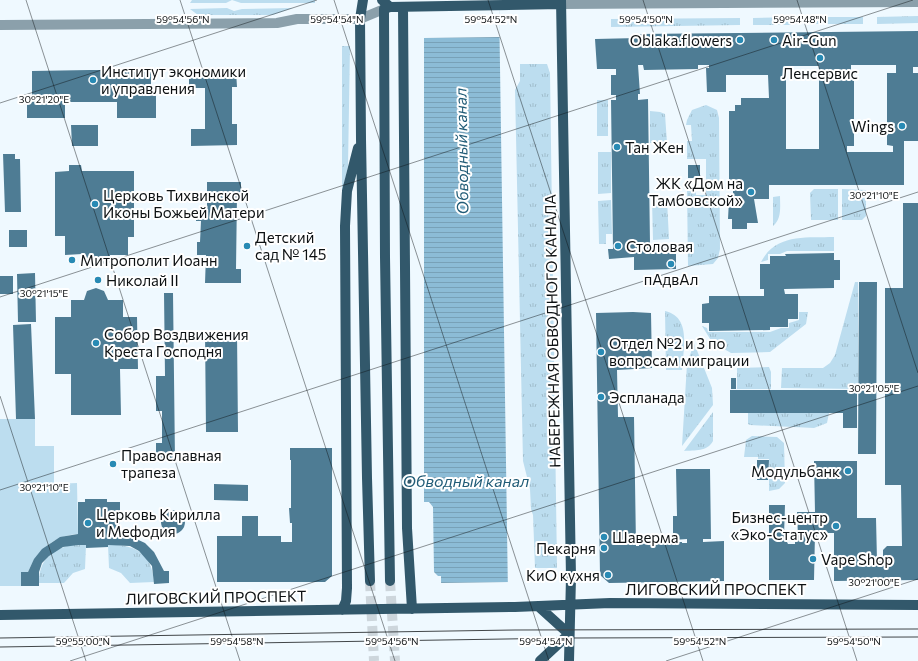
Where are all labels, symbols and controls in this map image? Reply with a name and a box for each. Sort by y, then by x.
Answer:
text: 59°54'56"N [156,13,210,25]
text: 59°54'54"N [310,13,364,25]
text: 59°54'52"N [465,13,517,25]
text: 59°54'50"N [619,13,673,25]
text: 59°54'48"N [773,13,827,25]
place label: Oblaka.flowers [630,31,732,49]
place label: Air-Gun [782,31,837,49]
marker: Oblaka.flowers [735,35,745,45]
marker: Air-Gun [769,35,779,45]
marker: Ленсервис [815,53,825,63]
place label: Институт экономики и управления [101,62,246,97]
place label: Ленсервис [782,64,858,82]
marker: Институт экономики и управления [88,75,98,85]
water label: Обводный канал [450,88,472,214]
text: 30°21'20"E [19,93,69,105]
place label: Wings [851,117,894,135]
marker: Wings [897,121,907,131]
place label: Тан Жен [625,138,684,156]
marker: Тан Жен [612,142,622,152]
place label: ЖК «Дом на Тамбовской» [649,174,743,209]
place label: Церковь Тихвинской Иконы Божьей Матери [103,186,264,221]
marker: ЖК «Дом на Тамбовской» [746,187,756,197]
text: 30°21'10"E [849,189,899,201]
street label: НАБЕРЕЖНАЯ ОБВОДНОГО КАНАЛА [541,194,563,468]
marker: Церковь Тихвинской Иконы Божьей Матери [90,199,100,209]
place label: Детский сад № 145 [255,228,326,263]
place label: Столовая [626,237,693,255]
marker: Детский сад № 145 [242,241,252,251]
marker: Столовая [613,241,623,251]
place label: Митрополит Иоанн [80,251,217,269]
marker: Митрополит Иоанн [67,255,77,265]
marker: пАдвАл [666,259,676,269]
place label: пАдвАл [644,270,698,288]
place label: Николай II [106,271,179,289]
marker: Николай II [93,275,103,285]
text: 30°21'15"E [20,287,68,299]
place label: Собор Воздвижения Креста Господня [104,325,249,360]
place label: Отдел №2 и 3 по вопросам миграции [609,334,749,369]
marker: Собор Воздвижения Креста Господня [91,338,101,348]
marker: Отдел №2 и 3 по вопросам миграции [596,347,606,357]
text: 30°21'05"E [849,382,899,394]
place label: Эспланада [609,388,685,406]
marker: Эспланада [596,392,606,402]
place label: Православная трапеза [121,446,222,481]
marker: Православная трапеза [108,459,118,469]
place label: Модульбанк [751,462,840,480]
marker: Модульбанк [843,466,853,476]
water label: Обводный канал [403,471,529,490]
text: 30°21'10"E [19,481,69,493]
place label: Церковь Кирилла и Мефодия [96,505,220,540]
place label: Бизнес-центр «Эко-Статус» [731,508,828,543]
marker: Церковь Кирилла и Мефодия [83,518,93,528]
marker: Бизнес-центр «Эко-Статус» [831,521,841,531]
place label: Шаверма [612,528,679,546]
marker: Шаверма [599,532,609,542]
place label: Пекарня [536,539,596,557]
marker: Пекарня [599,543,609,553]
place label: Vape Shop [821,550,893,568]
marker: Vape Shop [808,554,818,564]
place label: КиО кухня [526,566,600,584]
marker: КиО кухня [603,570,613,580]
text: 30°21'00"E [848,576,900,588]
street label: ЛИГОВСКИЙ ПРОСПЕКТ [625,580,807,598]
street label: ЛИГОВСКИЙ ПРОСПЕКТ [125,586,307,608]
text: 59°55'00"N [56,635,110,647]
text: 59°54'58"N [210,635,264,647]
text: 59°54'56"N [365,635,419,647]
text: 59°54'54"N [519,635,573,647]
text: 59°54'52"N [674,635,726,647]
text: 59°54'50"N [827,635,881,647]

